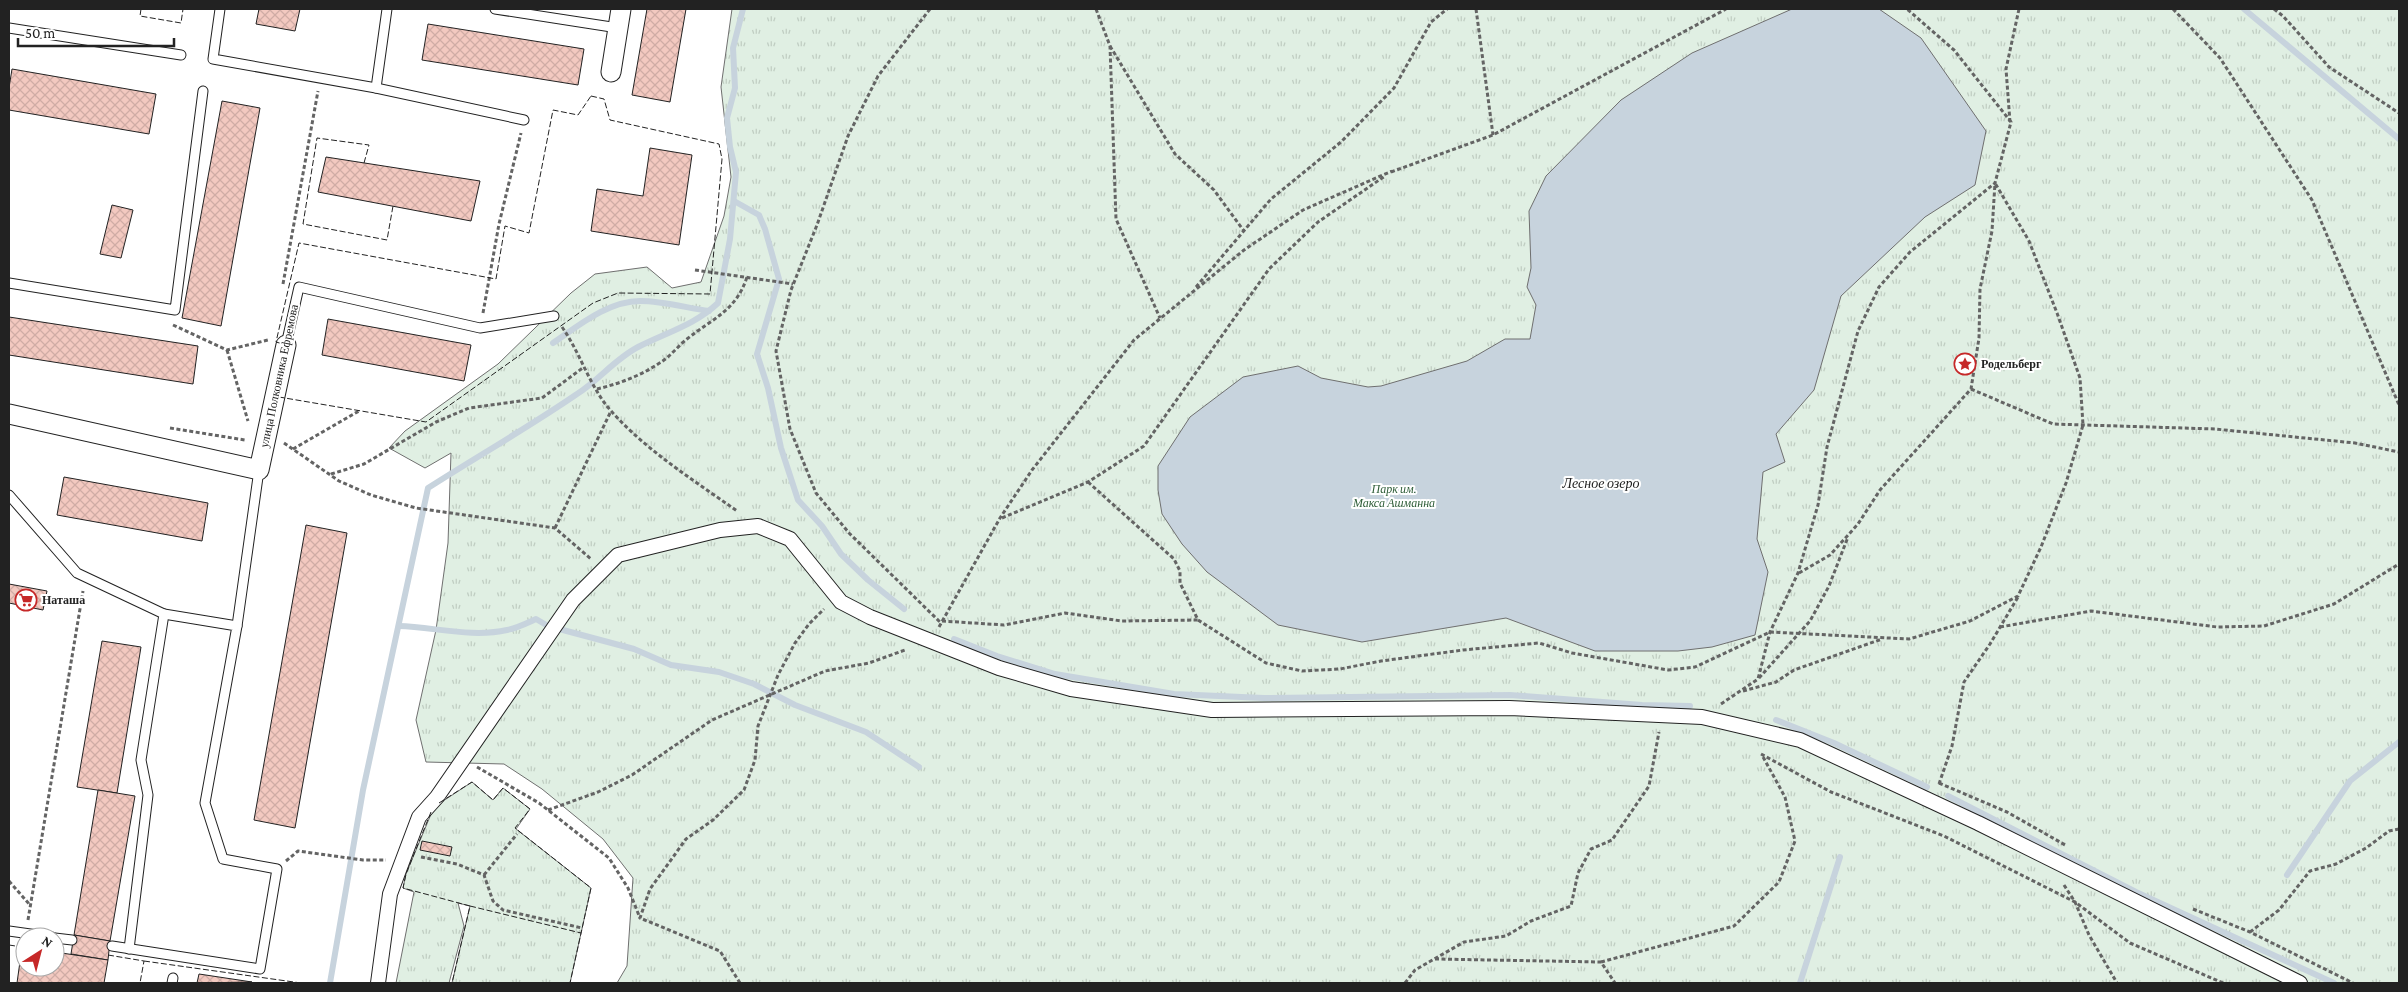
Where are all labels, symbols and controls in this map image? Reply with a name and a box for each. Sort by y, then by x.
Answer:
scale bar [18,15,174,47]
text: 50 m [25,25,55,41]
street label: улица Полковника Ефремова [257,302,301,449]
place icon: Родельберг [1953,352,1977,376]
place label: Родельберг [1981,357,2042,371]
water label: Лесное озеро [1562,475,1640,491]
park label: Парк им. Макса Ашманна [1352,482,1435,510]
supermarket icon: Наташа [14,588,38,612]
place label: Наташа [42,593,85,607]
north arrow [15,927,65,977]
text: N [39,932,57,951]

